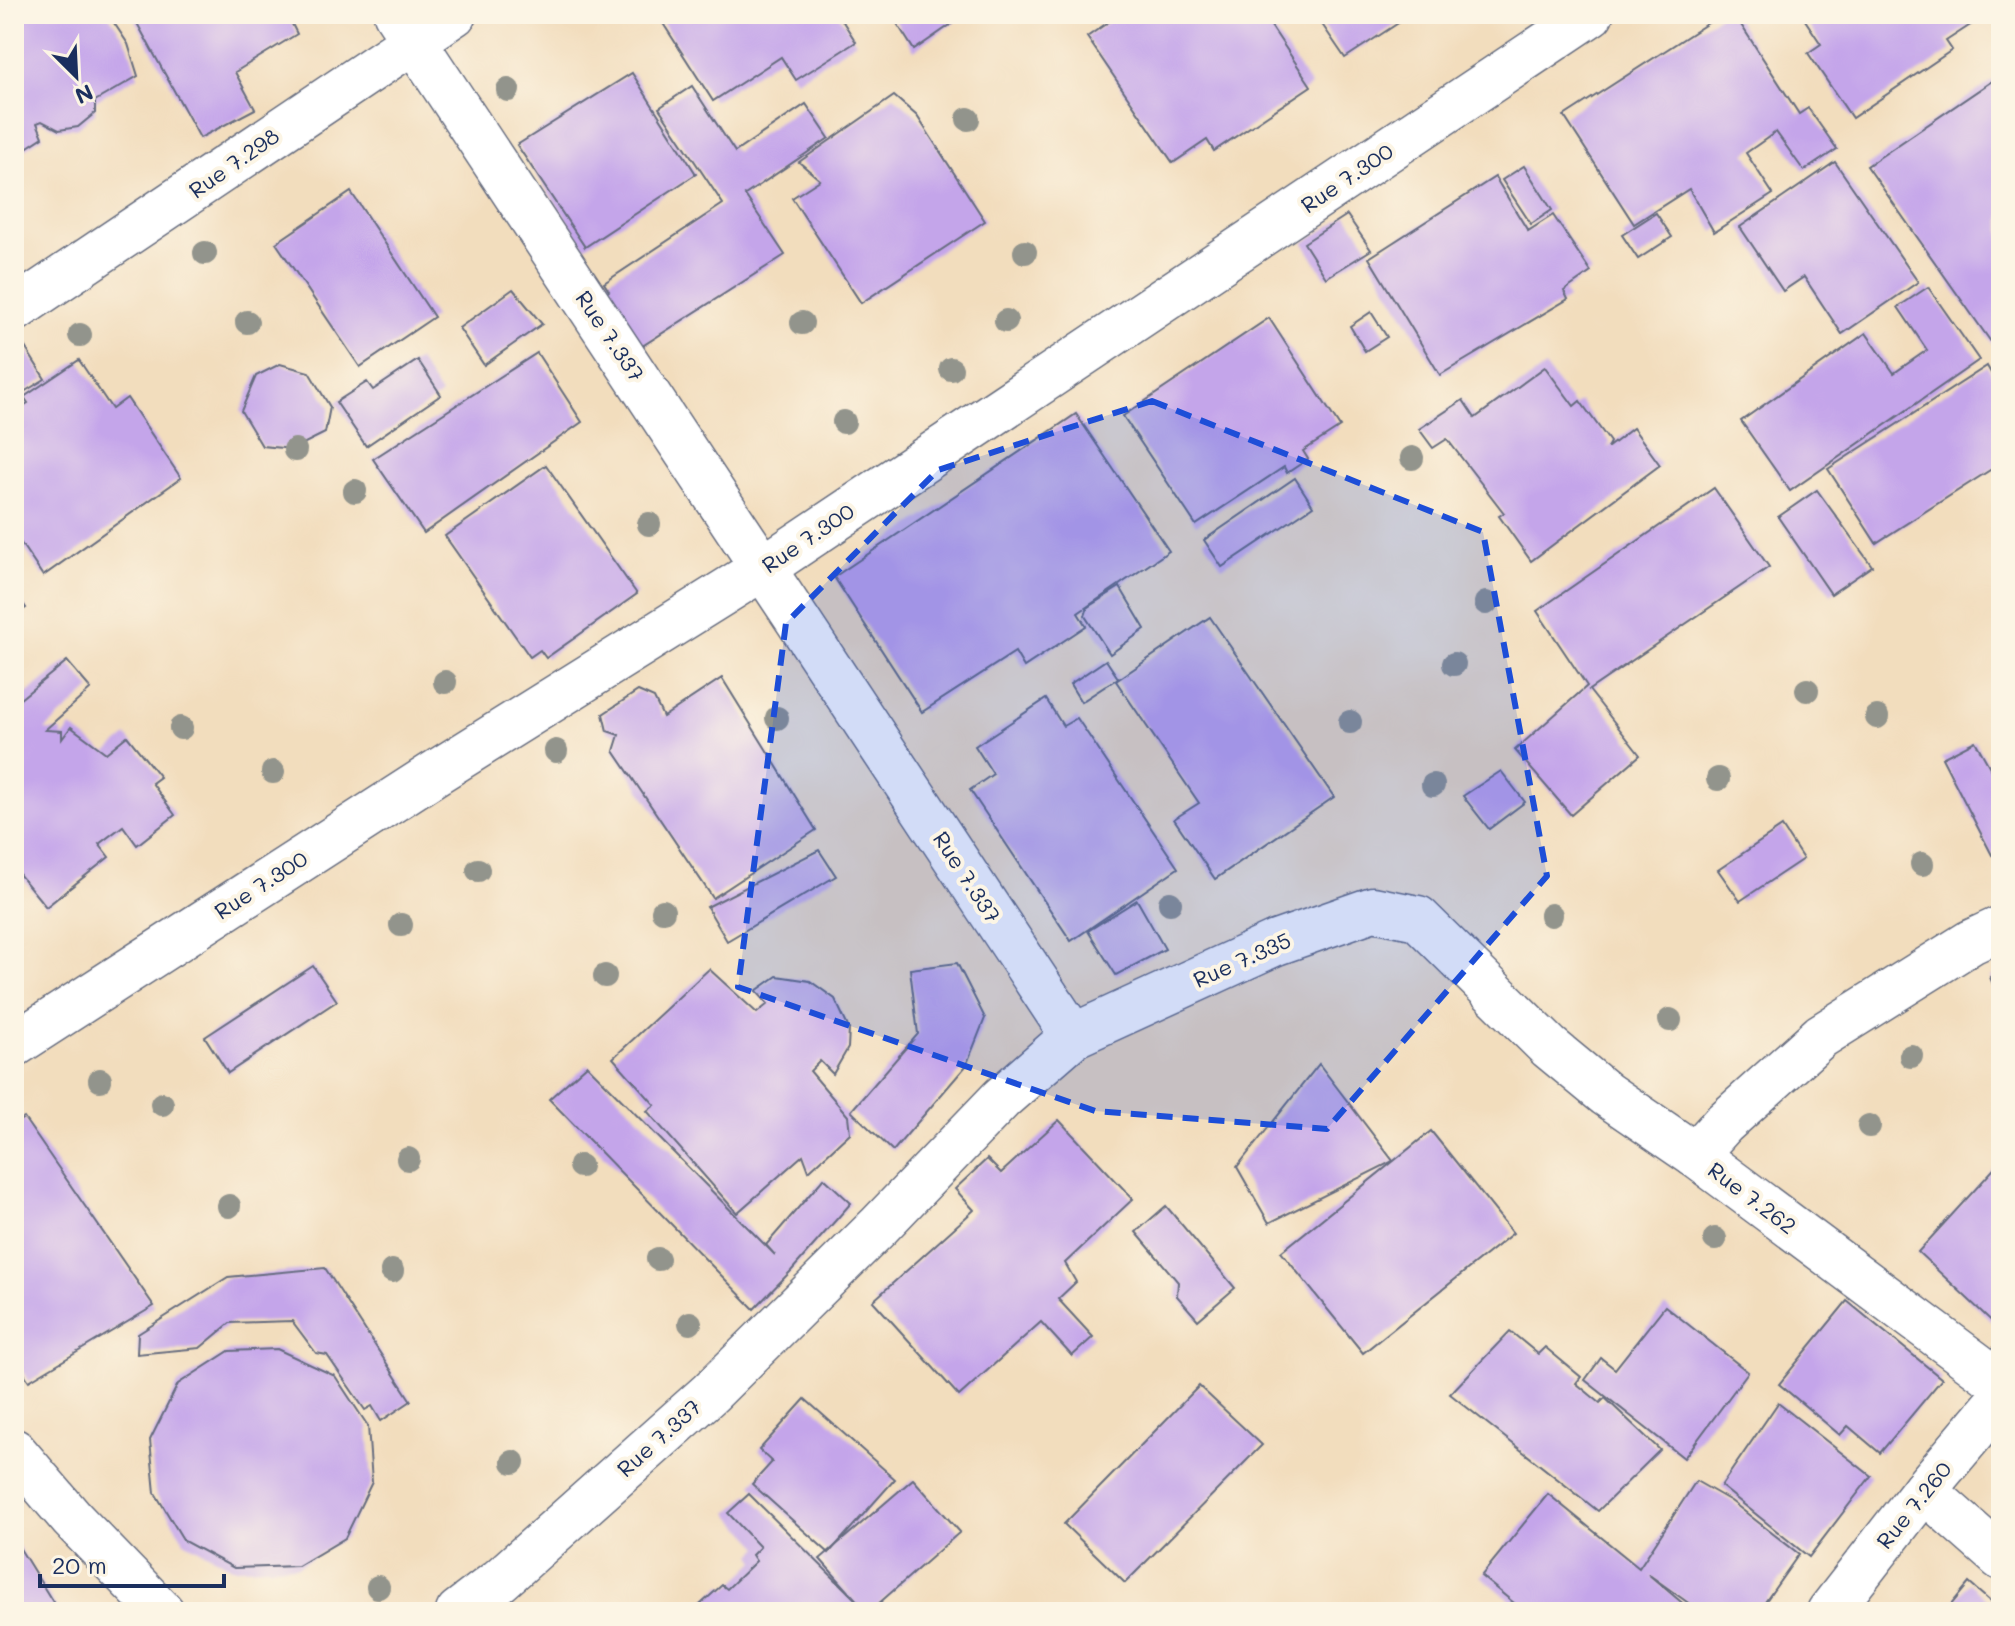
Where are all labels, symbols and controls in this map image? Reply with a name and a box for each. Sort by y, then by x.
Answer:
north arrow [36,36,116,116]
text: N [71,78,98,111]
street label: Rue 7.298 [183,121,285,204]
street label: Rue 7.300 [1295,136,1399,219]
street label: Rue 7.337 [569,285,651,387]
street label: Rue 7.300 [756,496,860,579]
street label: Rue 7.337 [927,825,1008,928]
street label: Rue 7.300 [209,844,313,925]
street label: Rue 7.335 [1188,925,1295,994]
street label: Rue 7.262 [1702,1155,1802,1240]
street label: Rue 7.337 [610,1392,707,1483]
street label: Rue 7.260 [1869,1455,1958,1554]
scale bar [40,1538,224,1588]
text: 20 m [52,1549,107,1580]

